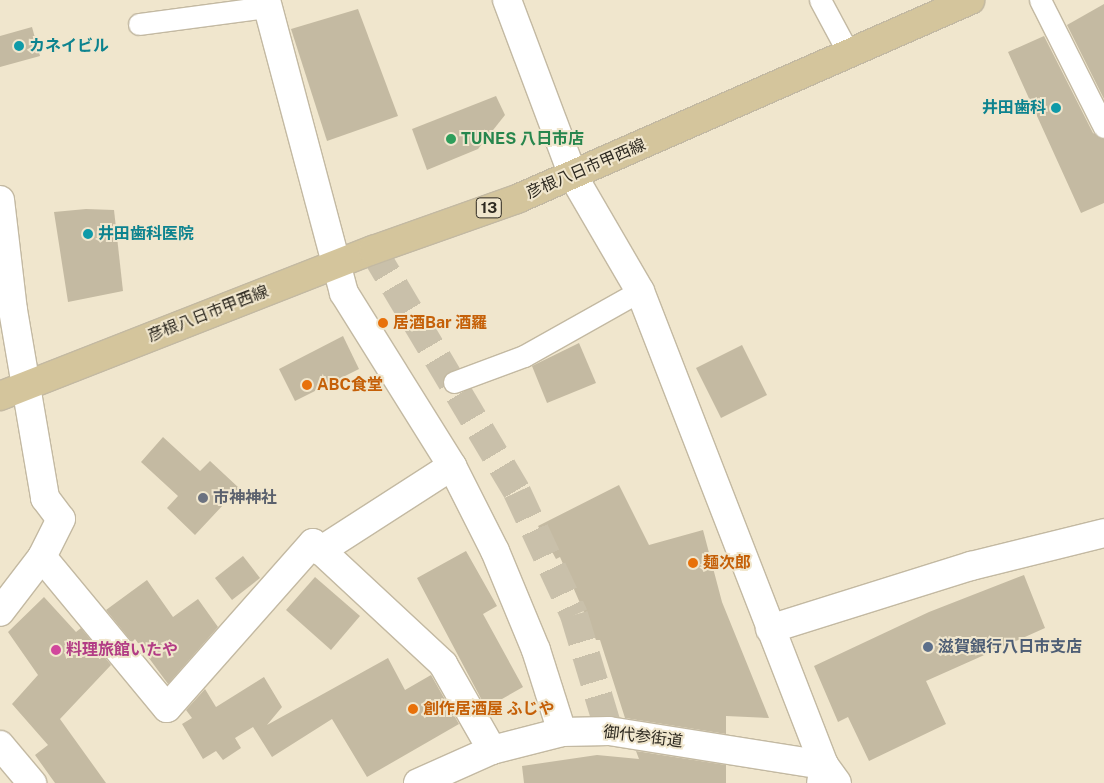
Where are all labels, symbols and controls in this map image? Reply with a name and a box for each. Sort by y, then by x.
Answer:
place label: カネイビル [29,36,109,56]
marker: カネイビル [13,40,25,52]
place label: 井田歯科 [982,98,1046,118]
marker: 井田歯科 [1050,102,1062,114]
place label: TUNES 八日市店 [461,129,584,149]
marker: TUNES 八日市店 [445,133,457,145]
street label: 彦根八日市甲西線 [523,135,649,203]
road number: 13 [475,196,503,220]
place label: 井田歯科医院 [98,224,194,244]
marker: 井田歯科医院 [82,228,94,240]
street label: 彦根八日市甲西線 [145,282,271,346]
place label: 居酒Bar 酒羅 [393,313,487,333]
marker: 居酒Bar 酒羅 [377,317,389,329]
place label: ABC食堂 [317,375,383,395]
marker: ABC食堂 [301,379,313,391]
place label: 市神神社 [213,488,277,508]
marker: 市神神社 [197,492,209,504]
place label: 麺次郎 [703,553,751,573]
marker: 麺次郎 [687,557,699,569]
place label: 滋賀銀行八日市支店 [938,637,1082,657]
place label: 料理旅館いたや [66,640,178,660]
marker: 滋賀銀行八日市支店 [922,641,934,653]
marker: 料理旅館いたや [50,644,62,656]
place label: 創作居酒屋 ふじや [423,699,555,719]
marker: 創作居酒屋 ふじや [407,703,419,715]
street label: 御代参街道 [602,723,684,751]

